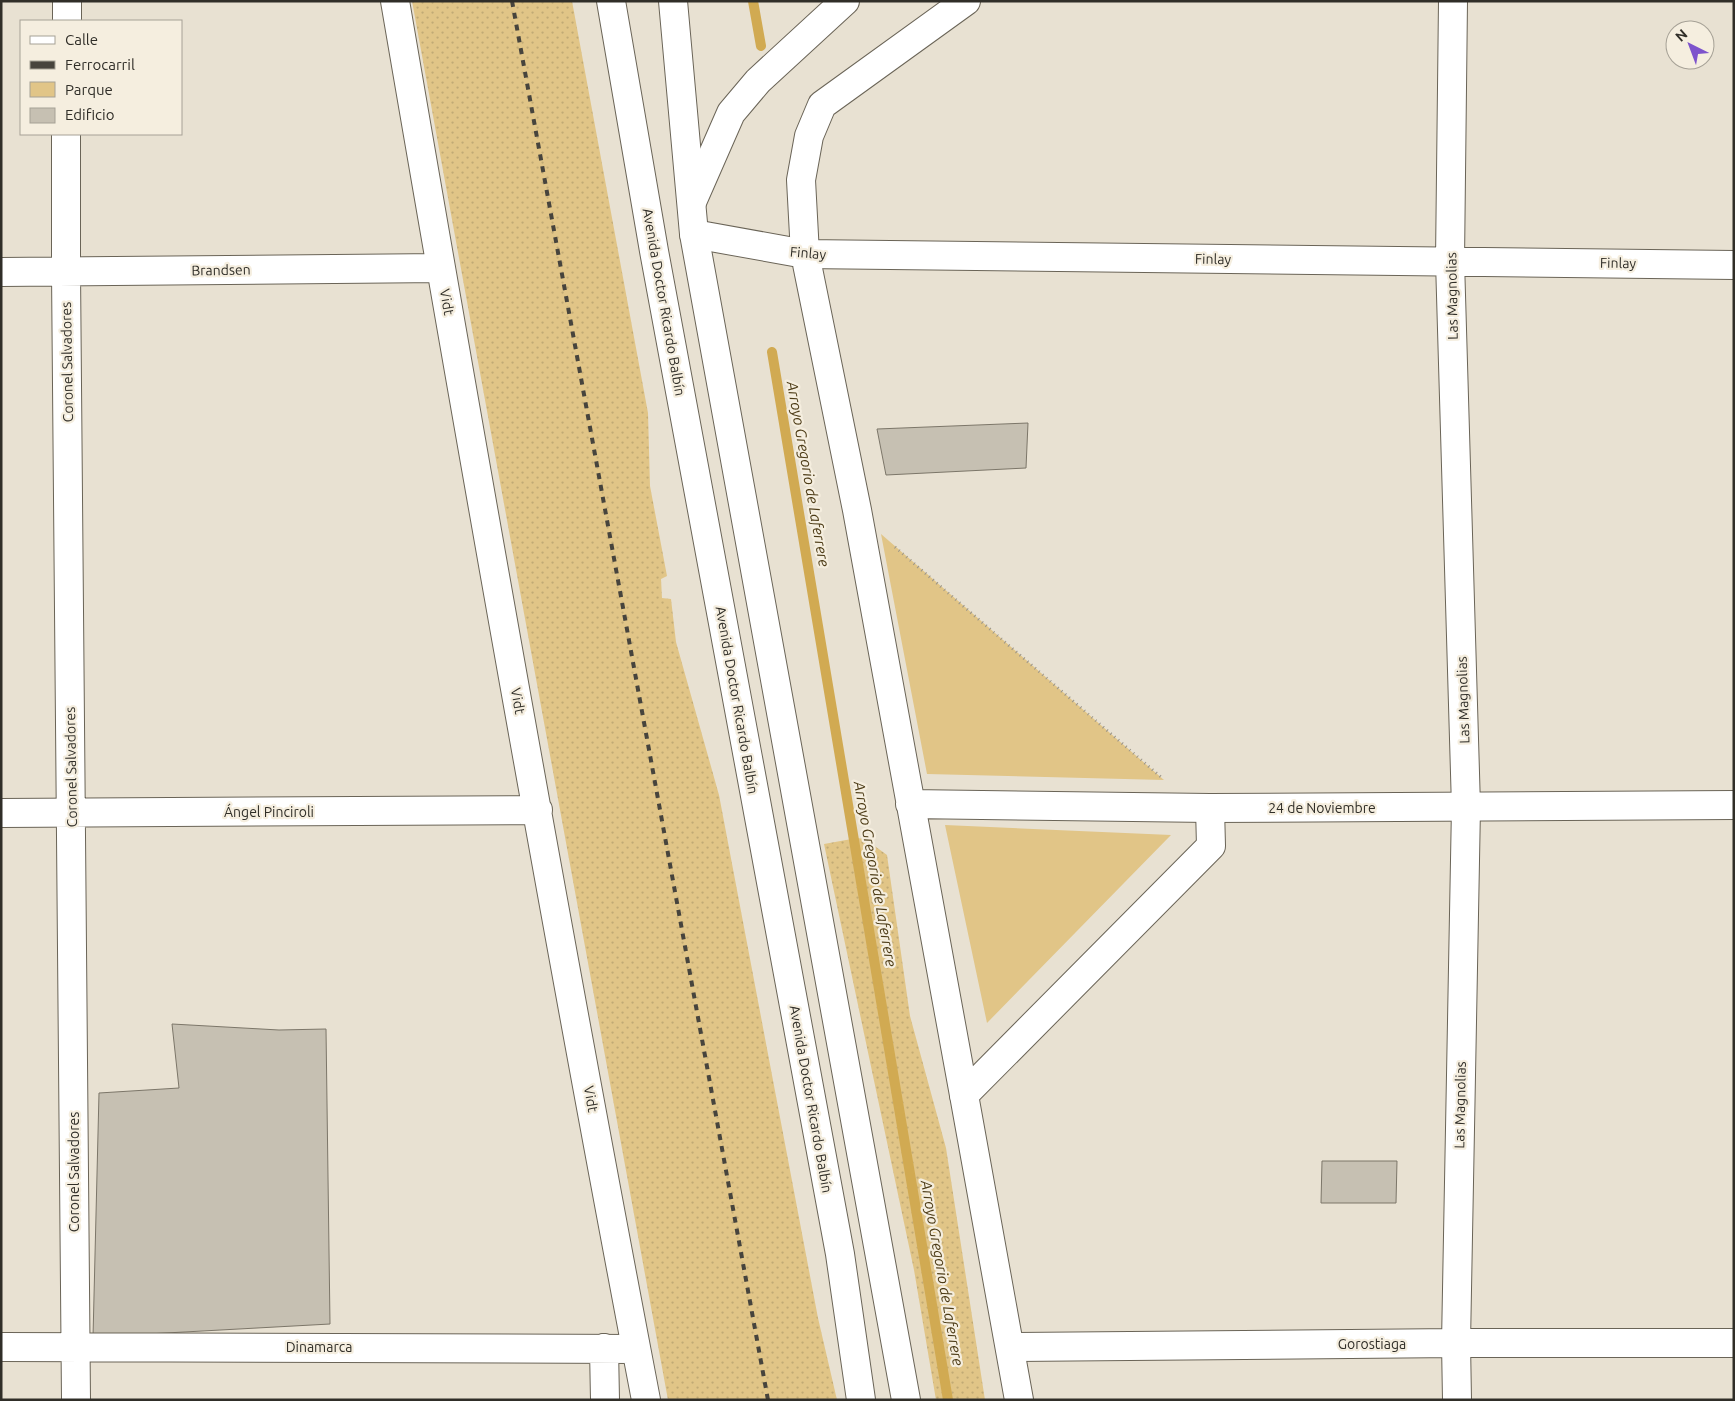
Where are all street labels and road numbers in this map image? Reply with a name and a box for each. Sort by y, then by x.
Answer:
street label: Avenida Doctor Ricardo Balbín [640,207,688,397]
street label: Finlay [789,243,827,263]
street label: Finlay [1195,251,1232,267]
street label: Las Magnolias [1443,252,1461,340]
street label: Finlay [1600,255,1637,271]
street label: Brandsen [191,261,251,279]
street label: Vidt [437,288,457,317]
street label: Coronel Salvadores [58,302,76,422]
street label: Avenida Doctor Ricardo Balbín [713,605,761,795]
street label: Las Magnolias [1453,656,1473,744]
street label: Vidt [508,687,528,716]
street label: Coronel Salvadores [62,707,80,827]
street label: 24 de Noviembre [1268,800,1376,816]
street label: Ángel Pinciroli [224,803,314,820]
street label: Avenida Doctor Ricardo Balbín [787,1004,835,1194]
street label: Las Magnolias [1451,1061,1469,1149]
street label: Vidt [581,1085,601,1114]
street label: Coronel Salvadores [66,1112,82,1232]
street label: Gorostiaga [1338,1336,1406,1352]
street label: Dinamarca [286,1339,352,1355]

